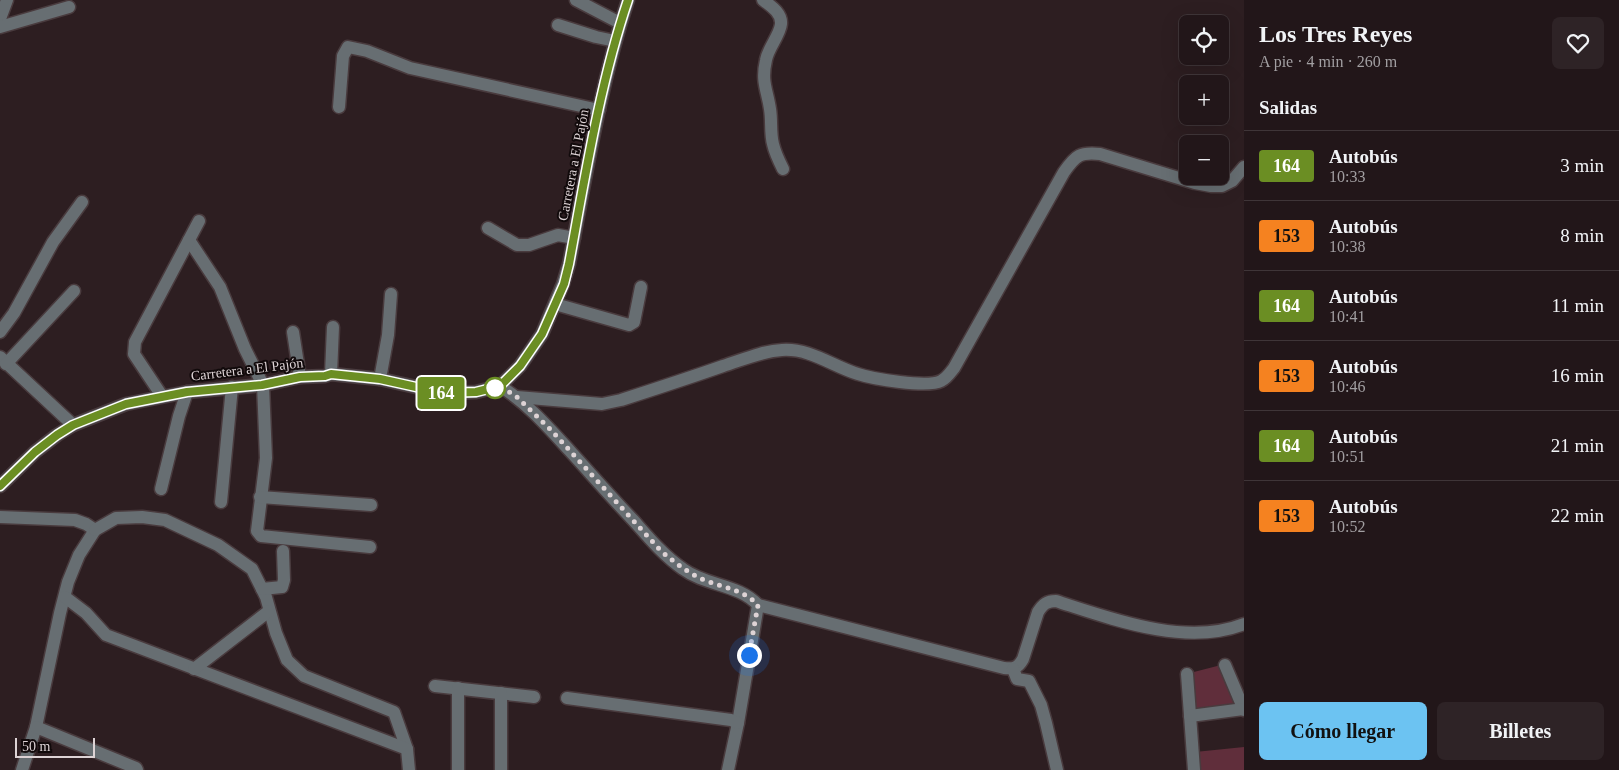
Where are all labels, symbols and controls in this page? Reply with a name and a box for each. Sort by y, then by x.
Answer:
map controls [1179,15,1229,185]
button: locate [1179,15,1229,65]
button: heart [1552,17,1604,69]
text: Los Tres Reyes [1259,21,1412,47]
text: A pie · 4 min · 260 m [1259,53,1397,70]
button: + [1179,75,1229,125]
text: Salidas [1259,97,1317,118]
street label: Carretera a El Pajón [555,108,592,222]
button: − [1179,135,1229,185]
text: Autobús [1329,146,1398,167]
text: 3 min [1560,155,1604,176]
text: 164 [1273,156,1300,176]
text: 10:33 [1329,168,1365,185]
text: Autobús [1329,216,1398,237]
text: 8 min [1560,225,1604,246]
text: 153 [1273,226,1300,246]
text: 10:38 [1329,238,1365,255]
text: Autobús [1329,286,1398,307]
text: 11 min [1551,295,1604,316]
text: 164 [1273,296,1300,316]
text: 10:41 [1329,308,1365,325]
street label: Carretera a El Pajón [190,355,304,384]
text: Autobús [1329,356,1398,377]
text: 16 min [1551,365,1604,386]
text: 153 [1273,366,1300,386]
line badge: 164 [412,377,470,409]
unlabelled marker [484,377,506,399]
text: 10:46 [1329,378,1365,395]
text: 164 [428,383,455,403]
text: Autobús [1329,426,1398,447]
text: 21 min [1551,435,1604,456]
text: 164 [1273,436,1300,456]
text: 10:51 [1329,448,1365,465]
text: Autobús [1329,496,1398,517]
text: 22 min [1551,505,1604,526]
text: 153 [1273,506,1300,526]
text: 10:52 [1329,518,1365,535]
your location [737,643,762,668]
button: Cómo llegar [1259,702,1427,760]
button: Billetes [1437,702,1604,760]
scale bar [15,735,95,758]
text: 50 m [22,739,50,754]

